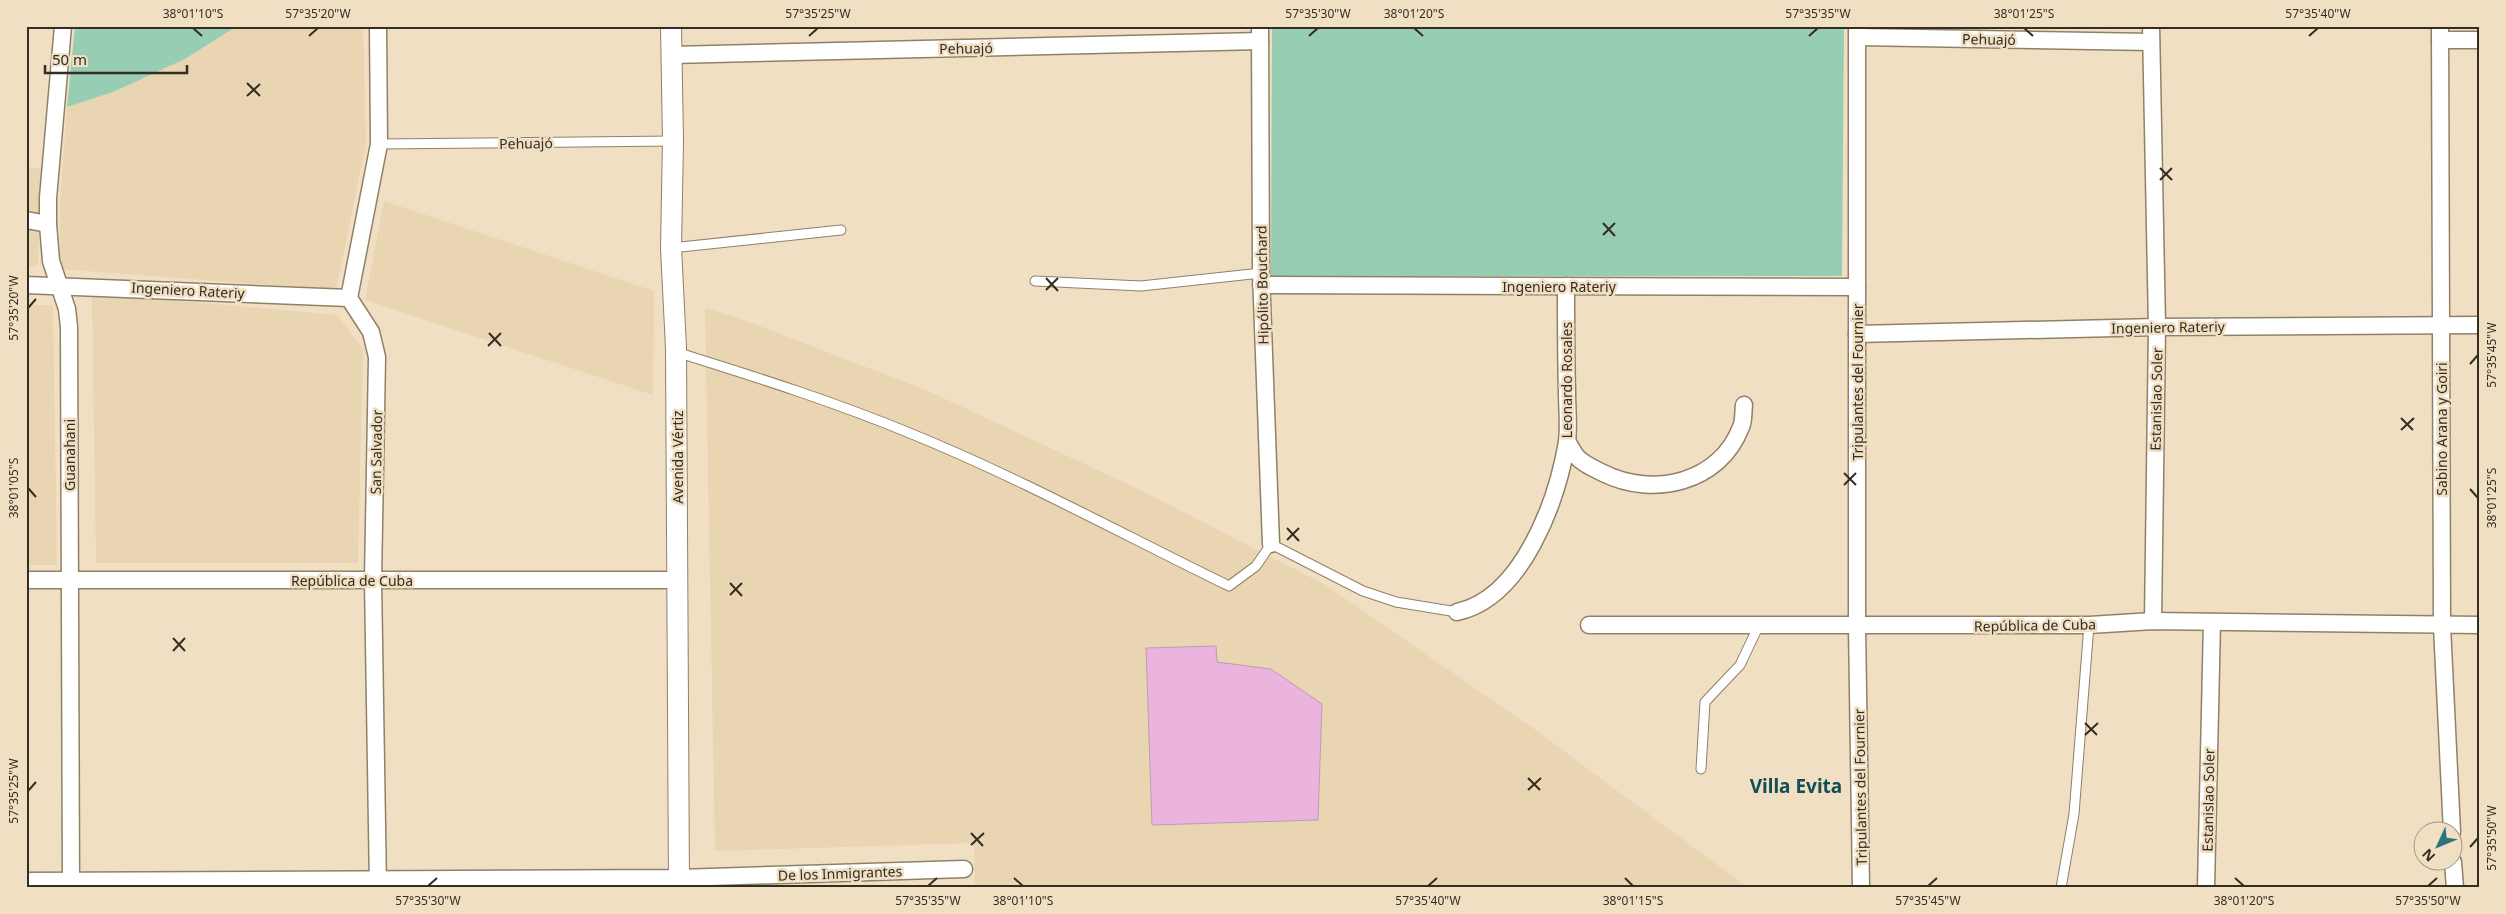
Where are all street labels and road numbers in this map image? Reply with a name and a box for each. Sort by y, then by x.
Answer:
street label: Pehuajó [1962,29,2016,49]
street label: Pehuajó [939,38,993,58]
street label: Pehuajó [499,133,553,153]
street label: Hipólito Bouchard [1251,225,1273,345]
street label: Ingeniero Rateriy [1502,277,1617,296]
street label: Ingeniero Rateriy [131,278,246,303]
street label: Tripulantes del Fournier [1848,303,1867,461]
street label: Ingeniero Rateriy [2111,316,2226,337]
street label: Leonardo Rosales [1557,322,1576,438]
street label: Estanislao Soler [2146,347,2166,451]
street label: Sabino Arana y Goiri [2432,362,2451,496]
street label: San Salvador [366,409,386,495]
street label: Avenida Vértiz [668,410,687,504]
street label: Guanahani [60,419,79,491]
street label: República de Cuba [291,571,413,590]
street label: República de Cuba [1974,614,2096,636]
street label: Tripulantes del Fournier [1849,708,1871,866]
street label: Estanislao Soler [2198,748,2218,852]
street label: De los Inmigrantes [777,861,903,885]

